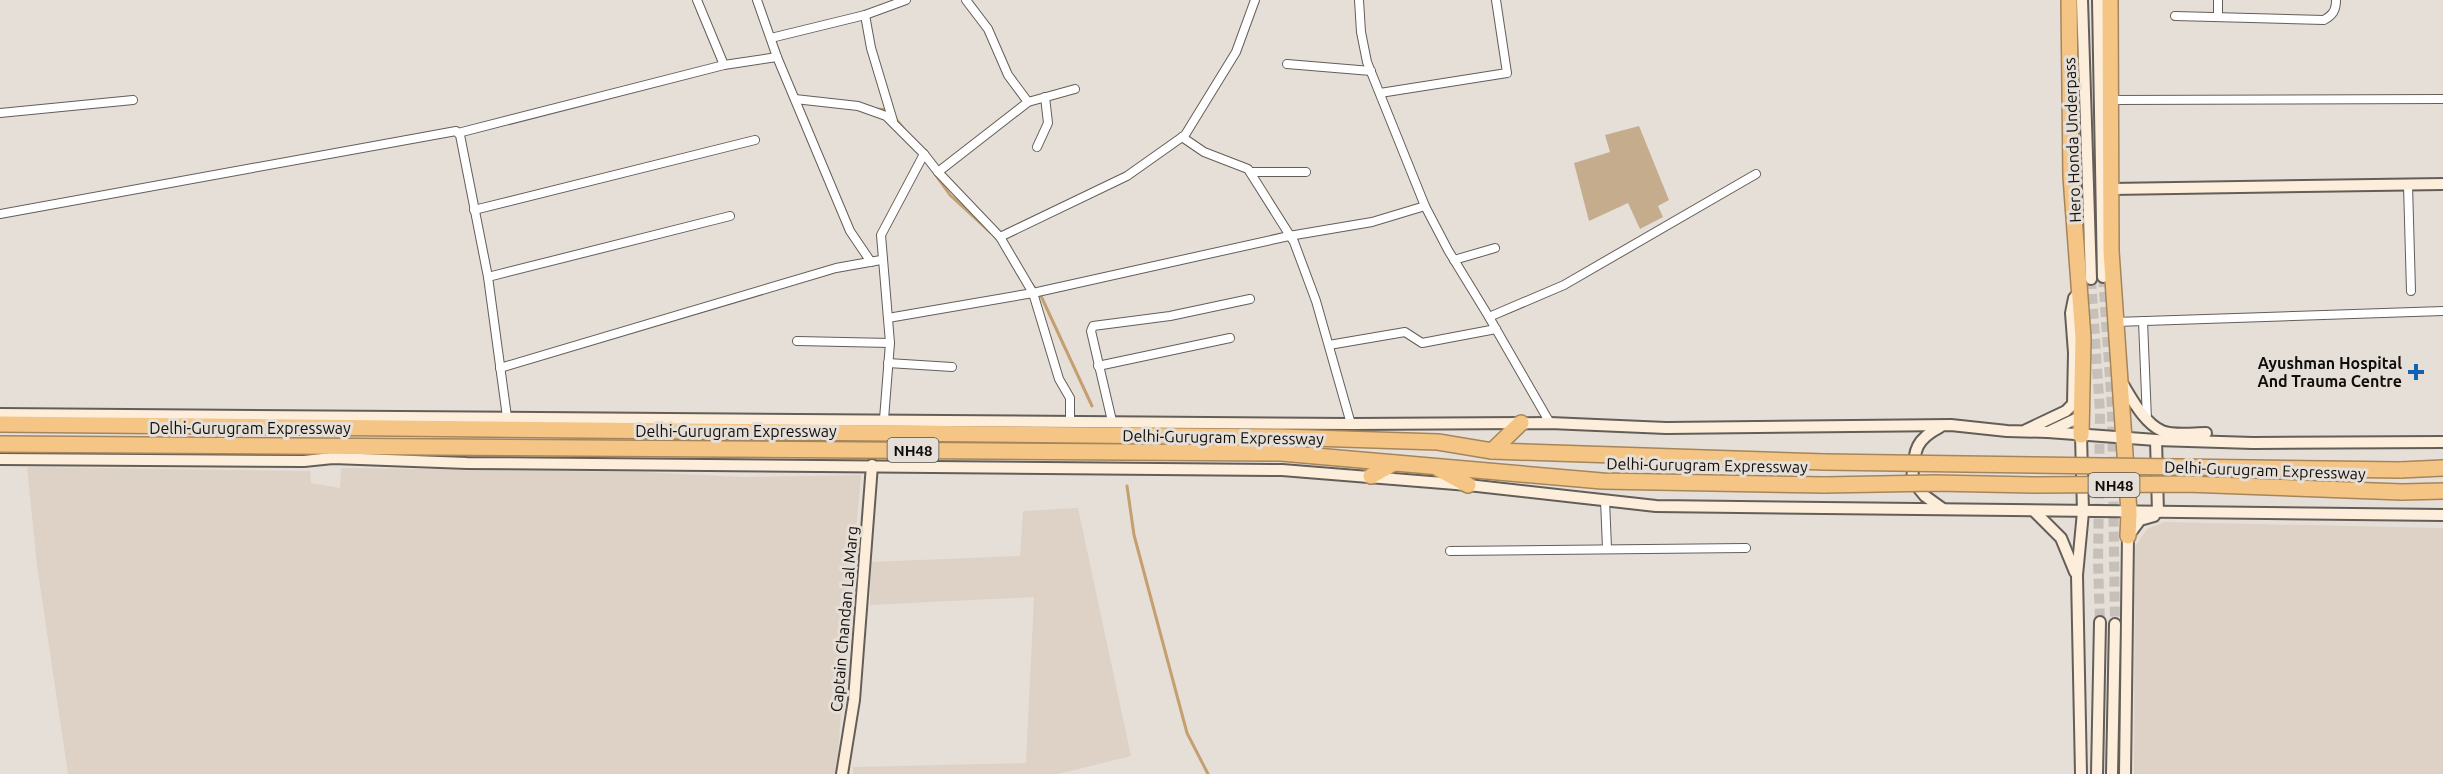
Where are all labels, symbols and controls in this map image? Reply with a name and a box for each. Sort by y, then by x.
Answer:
street label: Hero Honda Underpass [2060,57,2084,223]
place label: Ayushman Hospital And Trauma Centre [2257,354,2402,390]
marker: Ayushman Hospital And Trauma Centre [2407,363,2425,381]
street label: Delhi-Gurugram Expressway [149,419,351,437]
street label: Delhi-Gurugram Expressway [635,422,837,440]
street label: Delhi-Gurugram Expressway [1122,426,1324,448]
road number: NH48 [888,438,938,462]
street label: Delhi-Gurugram Expressway [1606,454,1808,476]
street label: Delhi-Gurugram Expressway [2164,457,2366,483]
road number: NH48 [2088,473,2140,497]
street label: Captain Chandan Lal Marg [827,525,861,713]

